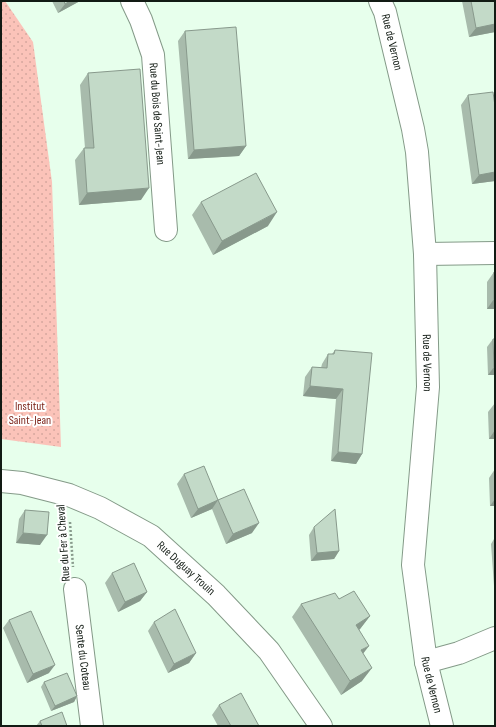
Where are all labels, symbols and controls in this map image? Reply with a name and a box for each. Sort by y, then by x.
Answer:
street label: Rue de Vernon [378,12,406,72]
street label: Rue du Bois de Saint-Jean [146,62,168,165]
street label: Rue de Vernon [419,334,435,392]
park label: Institut Saint-Jean [9,399,51,428]
street label: Rue du Fer à Cheval [53,504,74,582]
street label: Rue Duguay Trouin [154,538,218,599]
street label: Sente du Coteau [71,624,95,691]
street label: Rue de Vernon [417,656,445,715]

